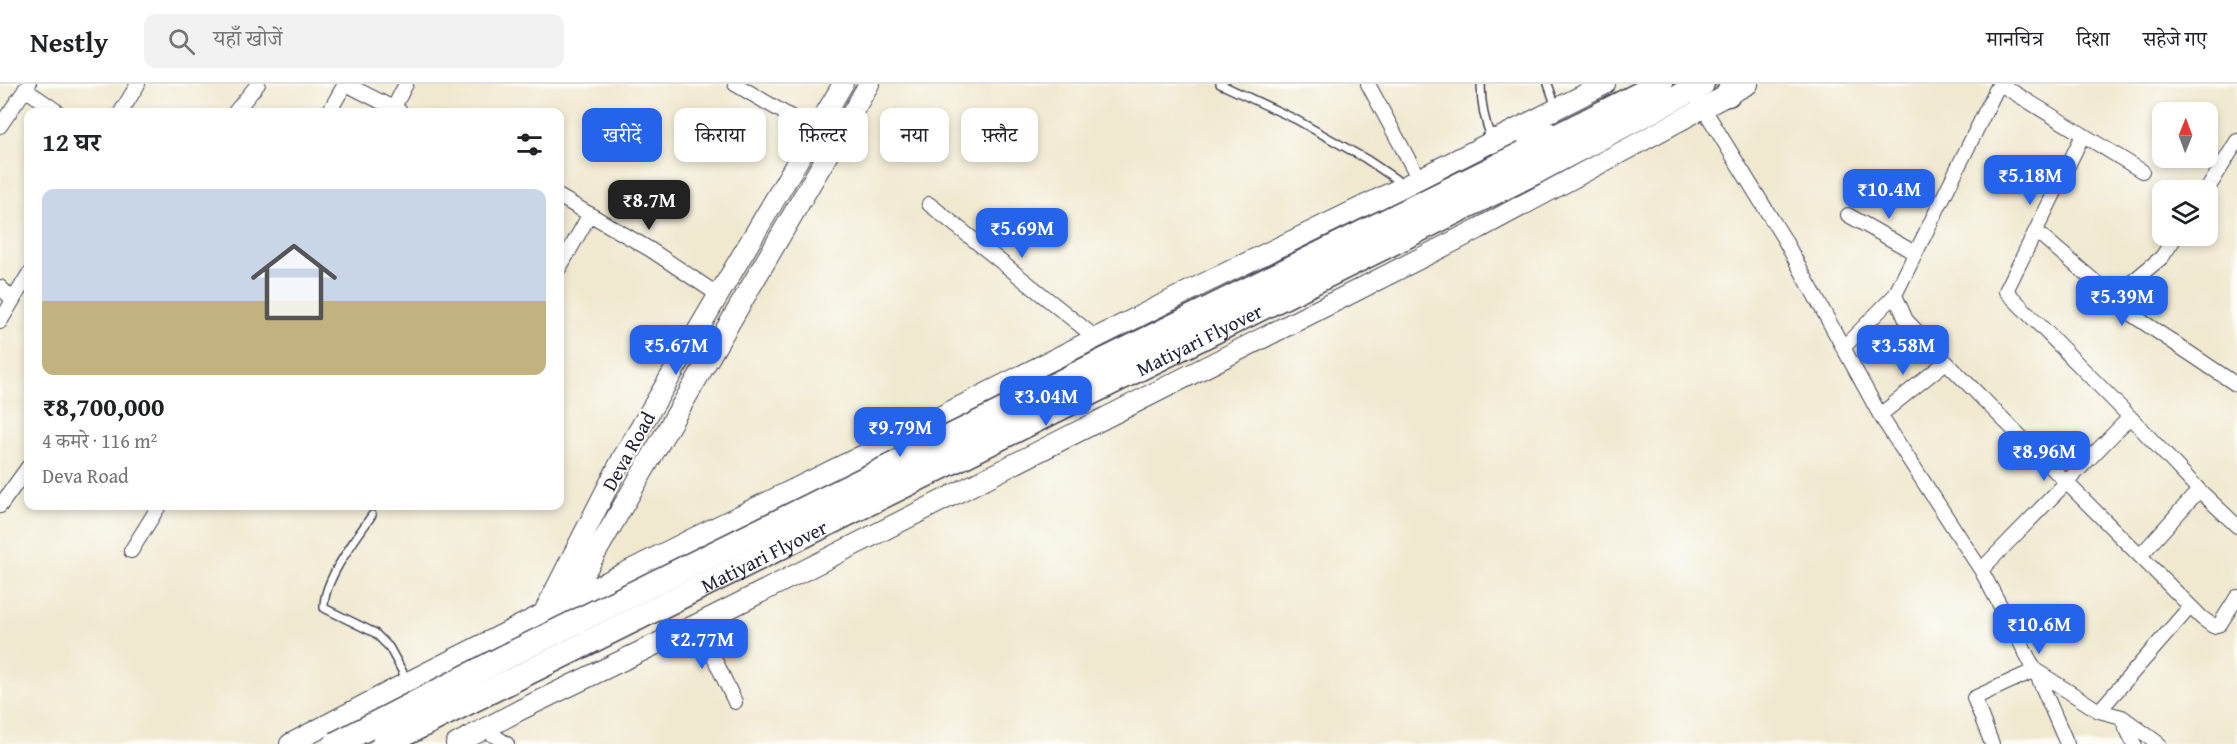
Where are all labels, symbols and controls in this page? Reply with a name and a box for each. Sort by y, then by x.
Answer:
search box [144,14,564,68]
text: Nestly [30,21,108,62]
text: यहाँ खोजें [213,22,282,54]
text: मानचित्र [1986,23,2043,54]
text: दिशा [2076,23,2110,54]
text: सहेजे गए [2143,23,2207,54]
icon: search [165,25,198,58]
north arrow [2152,102,2218,168]
map controls [2152,102,2218,246]
chip: खरीदें [582,108,662,162]
chip: किराया [674,108,766,162]
chip: फ़िल्टर [778,108,868,162]
chip: नया [880,108,949,162]
chip: फ़्लैट [961,108,1038,162]
text: 12 घर [42,122,100,161]
icon: filters [513,128,546,161]
pin: ₹5.18M [1981,155,2079,206]
text: ₹5.18M [1998,160,2062,189]
pin: ₹10.4M [1840,169,1938,220]
text: ₹10.4M [1857,174,1921,203]
pin: ₹8.7M [607,180,691,231]
button: layers [2152,180,2218,246]
text: ₹8.7M [622,185,676,214]
pin: ₹5.69M [973,208,1071,259]
text: ₹5.69M [990,213,1054,242]
icon: home [240,228,348,336]
pin: ₹5.39M [2073,276,2171,327]
text: ₹5.39M [2090,281,2154,310]
street label: Matiyari Flyover [1131,295,1267,383]
pin: ₹5.67M [627,325,725,376]
pin: ₹3.58M [1854,325,1952,376]
text: ₹5.67M [644,330,708,359]
text: ₹3.58M [1871,330,1935,359]
pin: ₹3.04M [997,376,1095,427]
text: ₹3.04M [1014,381,1078,410]
text: ₹8,700,000 [42,387,164,426]
street label: Deva Road [594,406,662,496]
pin: ₹9.79M [851,407,949,458]
text: ₹9.79M [868,412,932,441]
text: 4 कमरे · 116 m² [42,426,157,455]
pin: ₹8.96M [1995,431,2093,482]
text: ₹8.96M [2012,436,2076,465]
text: Deva Road [42,461,129,490]
street label: Matiyari Flyover [696,512,832,599]
pin: ₹10.6M [1990,604,2088,655]
text: ₹10.6M [2007,609,2071,638]
pin: ₹2.77M [653,619,751,670]
text: ₹2.77M [670,624,734,653]

